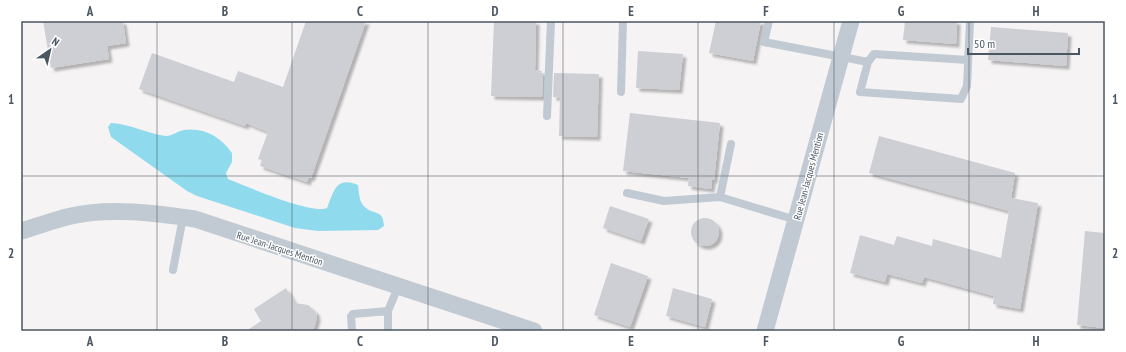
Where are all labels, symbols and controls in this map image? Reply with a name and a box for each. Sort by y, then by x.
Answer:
text: A [86,3,94,20]
text: B [222,3,228,20]
text: C [357,3,363,20]
text: D [492,3,499,20]
text: E [628,3,634,20]
text: F [763,3,769,20]
text: G [898,3,905,20]
text: H [1033,3,1040,20]
north arrow [30,30,70,70]
scale bar [968,30,1079,56]
text: N [49,34,62,49]
text: 50 m [974,36,995,51]
text: 1 [8,91,14,108]
text: 1 [1112,91,1118,108]
street label: Rue Jean-Jacques Mention [791,131,826,221]
street label: Rue Jean-Jacques Mention [235,228,325,269]
text: 2 [8,245,14,262]
text: 2 [1112,245,1118,262]
text: A [86,333,94,350]
text: B [222,333,228,350]
text: C [357,333,363,350]
text: D [492,333,499,350]
text: E [628,333,634,350]
text: F [763,333,769,350]
text: G [898,333,905,350]
text: H [1033,333,1040,350]

